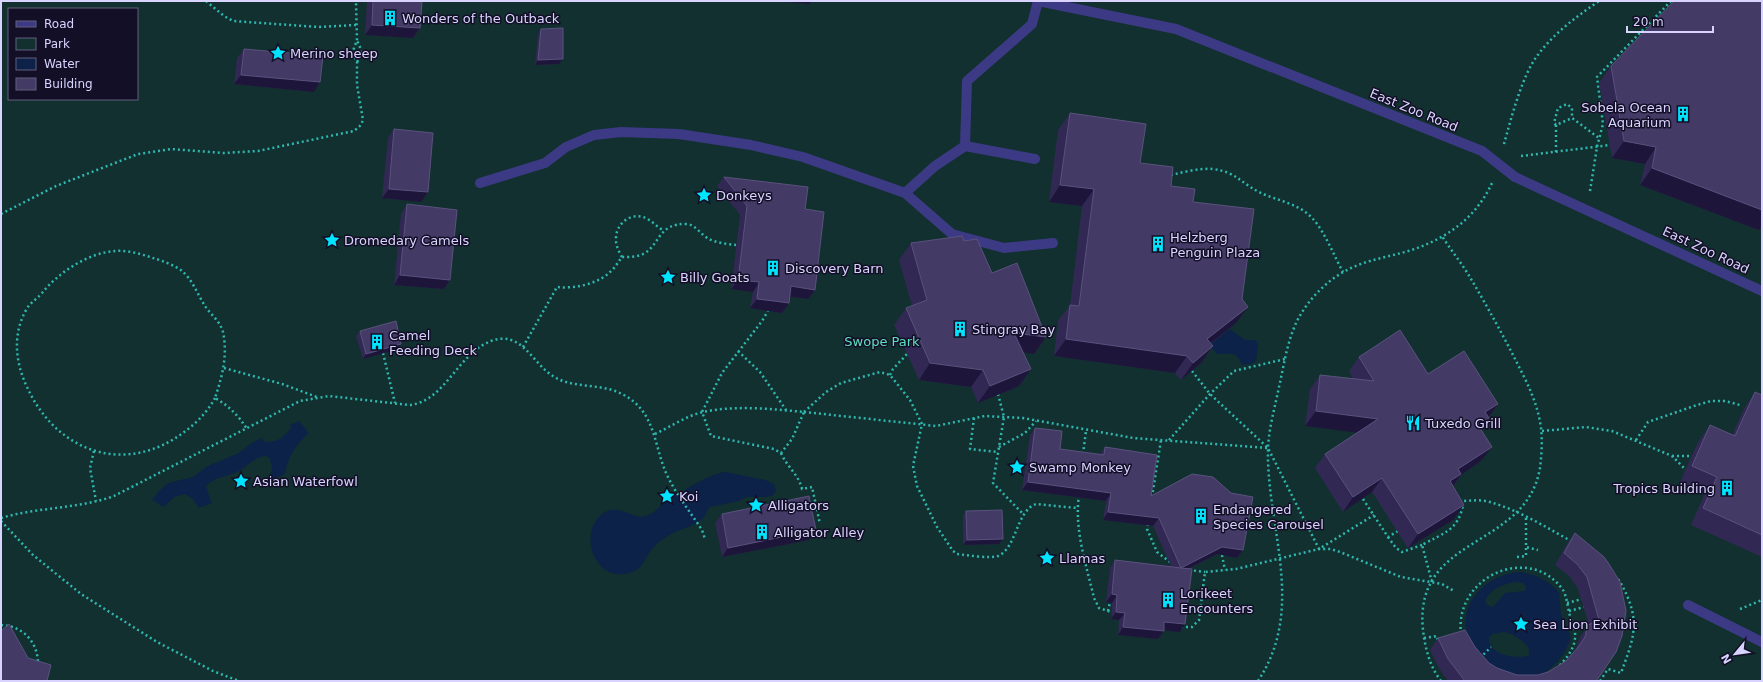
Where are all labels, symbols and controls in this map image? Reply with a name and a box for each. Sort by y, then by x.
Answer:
legend [8,8,138,100]
scale bar [1627,8,1713,34]
building icon: Wonders of the Outback [381,9,399,27]
place label: Wonders of the Outback [402,11,560,26]
text: 20 m [1633,15,1664,29]
text: Road [44,17,74,31]
text: Park [44,37,70,51]
place icon: Merino sheep [269,44,287,62]
place label: Merino sheep [290,46,378,61]
text: Water [44,57,80,71]
text: Building [44,77,93,91]
street label: East Zoo Road [1368,85,1460,135]
place label: Sobela Ocean Aquarium [1581,100,1671,130]
building icon: Sobela Ocean Aquarium [1674,105,1692,123]
place icon: Donkeys [695,186,713,204]
place label: Donkeys [716,188,772,203]
street label: East Zoo Road [1660,223,1752,277]
place label: Helzberg Penguin Plaza [1170,230,1260,260]
place icon: Dromedary Camels [323,231,341,249]
place label: Dromedary Camels [344,233,469,248]
building icon: Helzberg Penguin Plaza [1149,235,1167,253]
building icon: Discovery Barn [764,259,782,277]
place label: Discovery Barn [785,261,884,276]
place icon: Billy Goats [659,268,677,286]
place label: Billy Goats [680,270,750,285]
building icon: Stingray Bay [951,320,969,338]
place label: Stingray Bay [972,322,1055,337]
place label: Camel Feeding Deck [389,328,477,358]
building icon: Camel Feeding Deck [368,333,386,351]
park label: Swope Park [844,334,920,349]
restaurant icon: Tuxedo Grill [1404,414,1422,432]
place label: Tuxedo Grill [1424,416,1501,431]
place icon: Swamp Monkey [1008,458,1026,476]
place label: Swamp Monkey [1029,460,1131,475]
place icon: Asian Waterfowl [232,472,250,490]
place label: Asian Waterfowl [253,474,358,489]
building icon: Tropics Building [1718,479,1736,497]
place label: Tropics Building [1612,481,1715,496]
place icon: Koi [658,487,676,505]
place label: Koi [679,489,698,504]
place icon: Alligators [747,496,765,514]
place label: Alligators [768,498,829,513]
place label: Endangered Species Carousel [1213,502,1324,532]
building icon: Endangered Species Carousel [1192,507,1210,525]
building icon: Alligator Alley [753,523,771,541]
place label: Alligator Alley [774,525,865,540]
place icon: Llamas [1038,549,1056,567]
place label: Llamas [1059,551,1105,566]
place label: Lorikeet Encounters [1180,586,1253,616]
building icon: Lorikeet Encounters [1159,591,1177,609]
place icon: Sea Lion Exhibit [1512,615,1530,633]
place label: Sea Lion Exhibit [1533,617,1637,632]
north arrow [1715,634,1755,674]
text: N [1719,651,1735,666]

